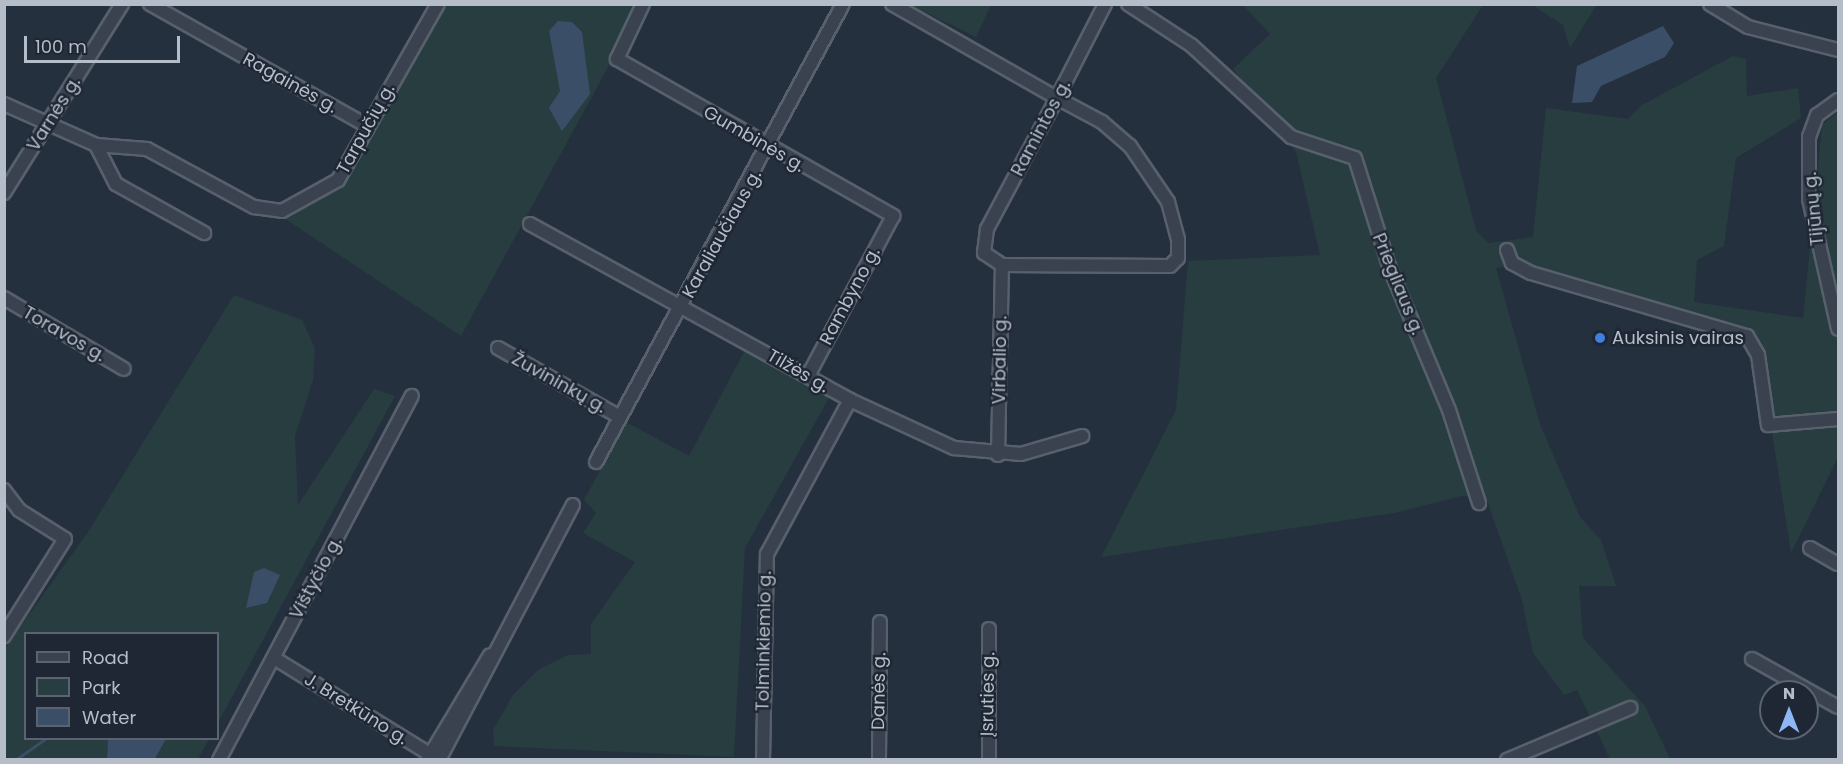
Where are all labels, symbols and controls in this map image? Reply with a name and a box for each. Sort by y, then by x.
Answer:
scale bar [27,24,183,62]
text: 100 m [35,34,87,59]
street label: Ragainės g. [239,48,341,118]
street label: Varnės g. [23,73,85,155]
street label: Ramintos g. [1007,76,1075,180]
street label: Tarpučių g. [332,80,400,178]
street label: Gumbinės g. [699,101,809,177]
street label: Karaliaučiaus g. [678,166,766,302]
street label: Tijūnų g. [1799,171,1829,247]
street label: Priegliaus g. [1368,230,1428,338]
street label: Rambyno g. [815,243,885,349]
street label: Toravos g. [19,302,109,366]
street label: Virbalio g. [988,315,1012,405]
place label: Auksinis vairas [1612,327,1744,349]
marker: Auksinis vairas [1593,331,1607,345]
street label: Tilžės g. [763,345,833,397]
street label: Žuvininkų g. [508,348,610,418]
street label: Vištyčio g. [285,533,347,623]
street label: Tolminkiemio g. [752,571,776,711]
legend [24,632,219,740]
text: Road [82,645,129,670]
street label: Danės g. [868,652,890,730]
street label: Įsruties g. [976,652,1000,736]
street label: J. Bretkūno g. [300,669,412,749]
text: Park [82,675,121,700]
north arrow [1759,680,1819,740]
text: N [1783,682,1795,705]
text: Water [82,705,136,730]

